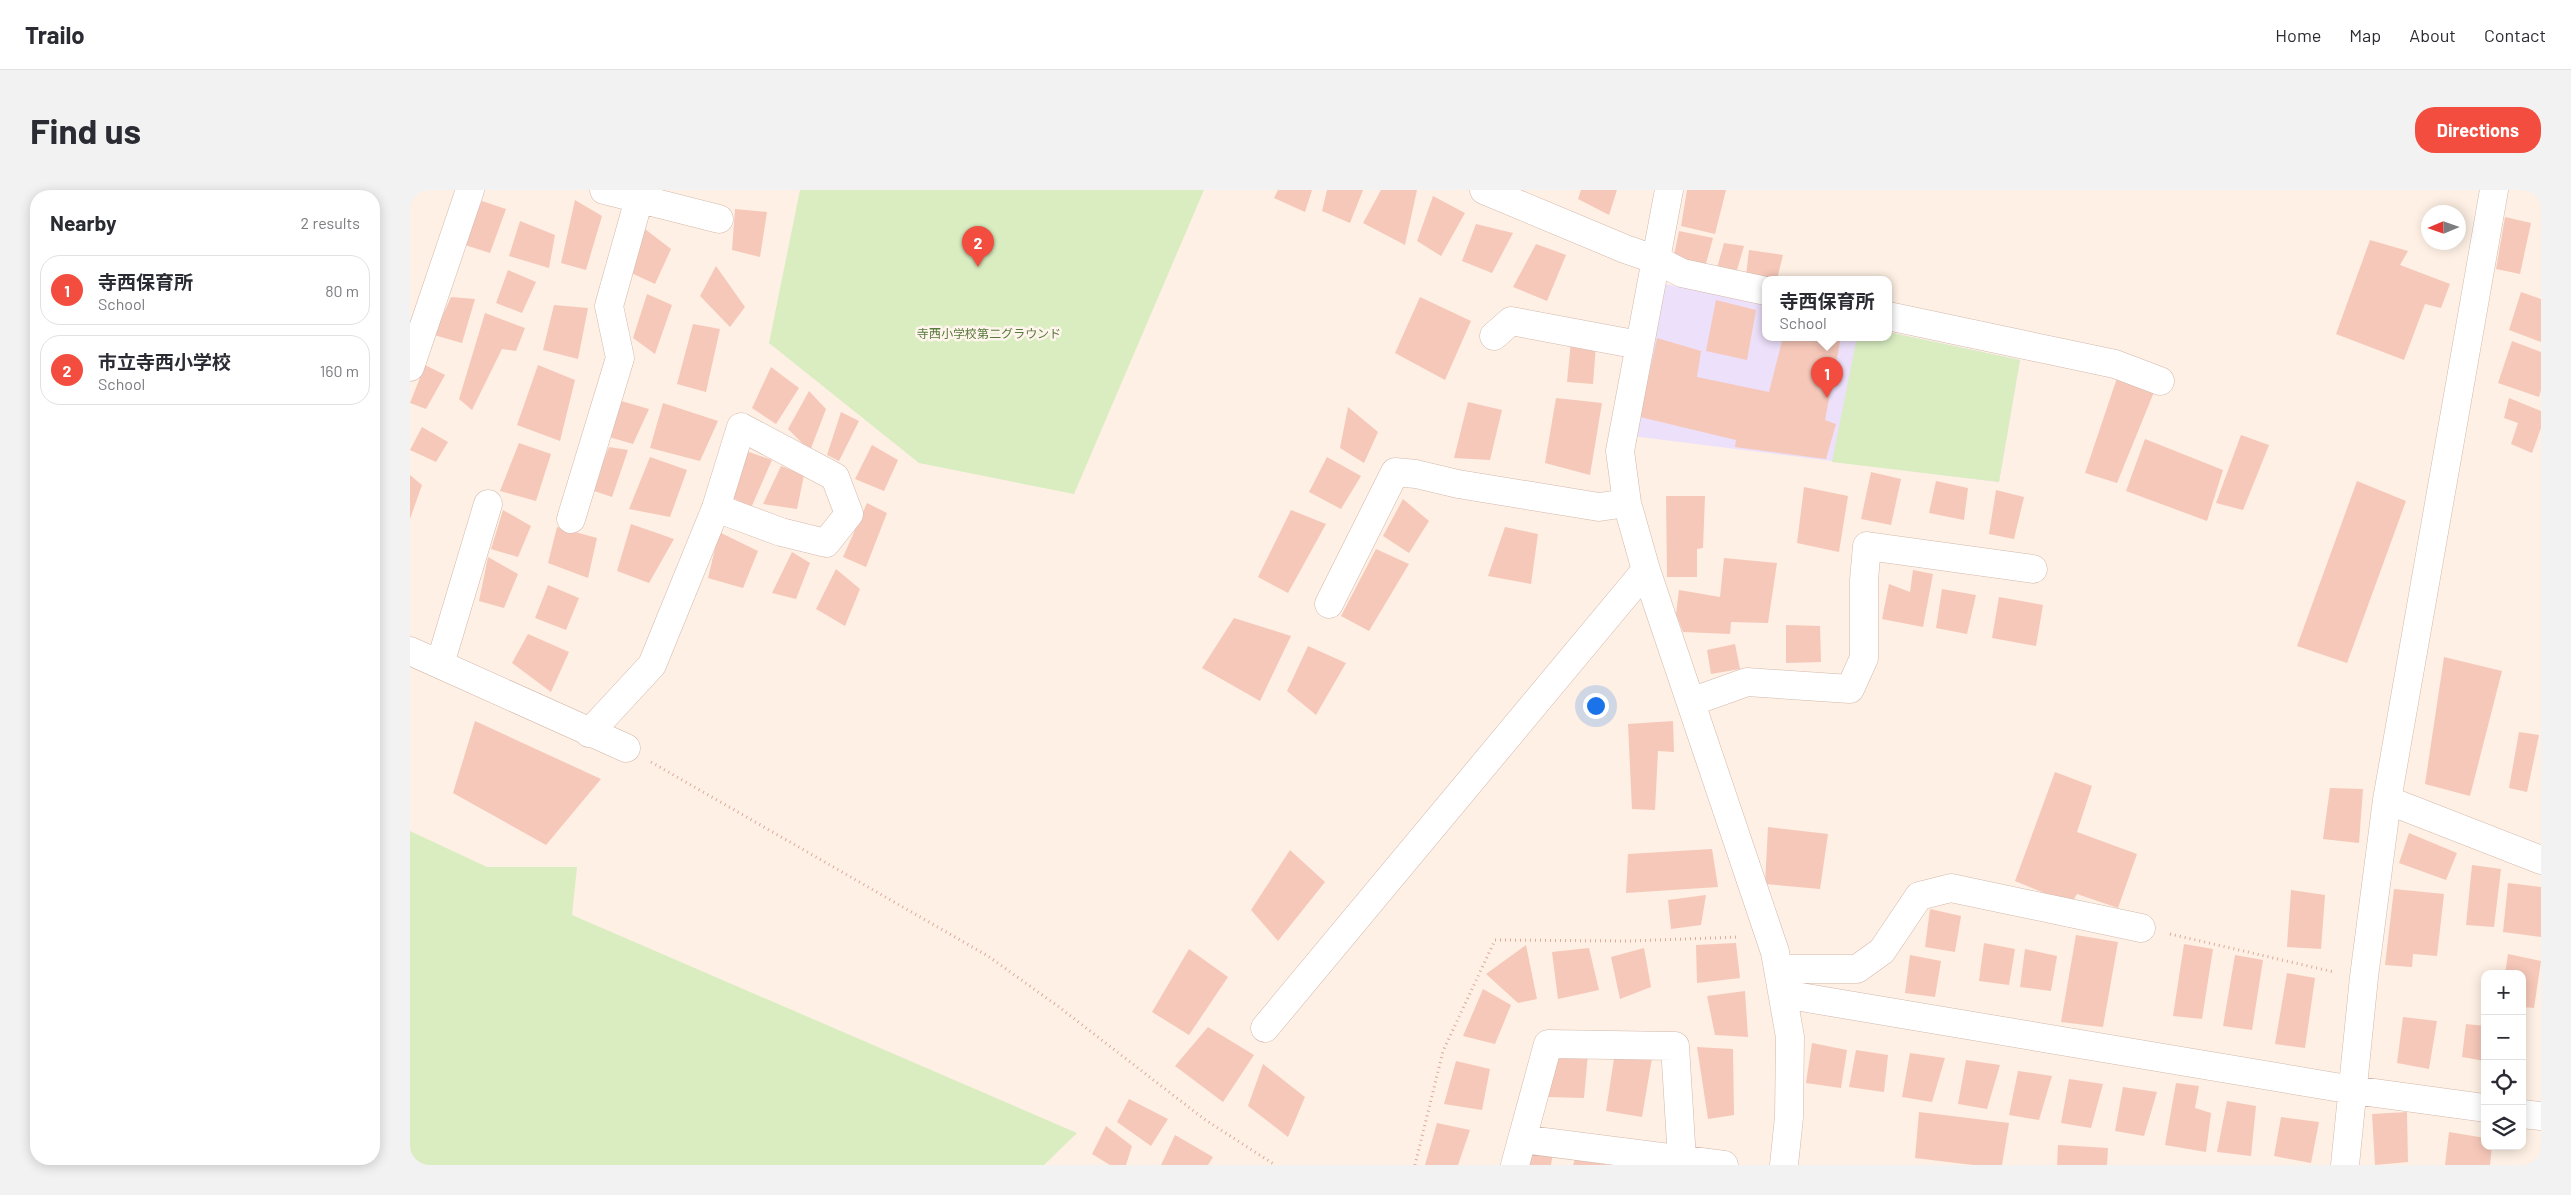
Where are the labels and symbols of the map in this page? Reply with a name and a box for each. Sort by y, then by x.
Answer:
north arrow [2421,205,2466,250]
pin: 2 [962,226,994,267]
park label: 寺西小学校第二グラウンド [917,326,1061,340]
pin: 1 [1811,357,1843,398]
your location [1583,693,1609,719]

